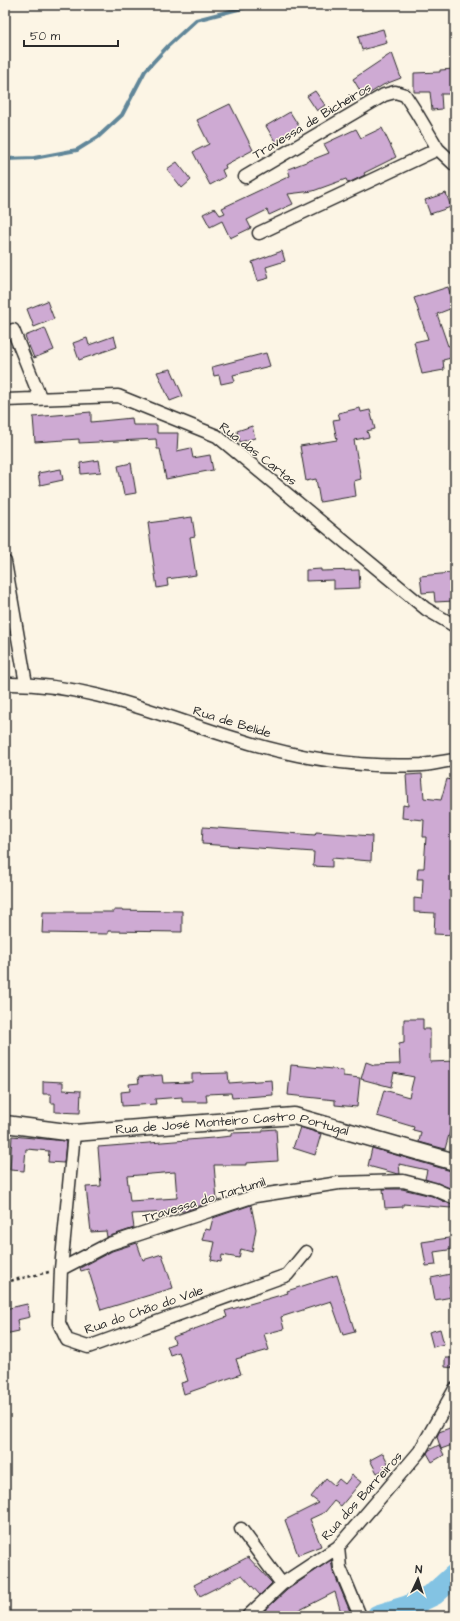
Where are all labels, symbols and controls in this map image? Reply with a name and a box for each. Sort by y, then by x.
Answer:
scale bar [24,22,118,48]
text: 50 m [30,28,61,45]
street label: Travessa de Bicheiros [249,78,375,164]
street label: Rua das Cartas [215,418,301,490]
street label: Rua de Belide [191,702,273,742]
street label: Rua de José Monteiro Castro Portugal [115,1107,351,1140]
street label: Travessa do Tartumil [140,1173,268,1227]
street label: Rua do Chão do Vale [82,1281,206,1339]
street label: Rua dos Barreiros [317,1447,407,1544]
north arrow [398,1559,438,1599]
text: N [415,1562,423,1577]

